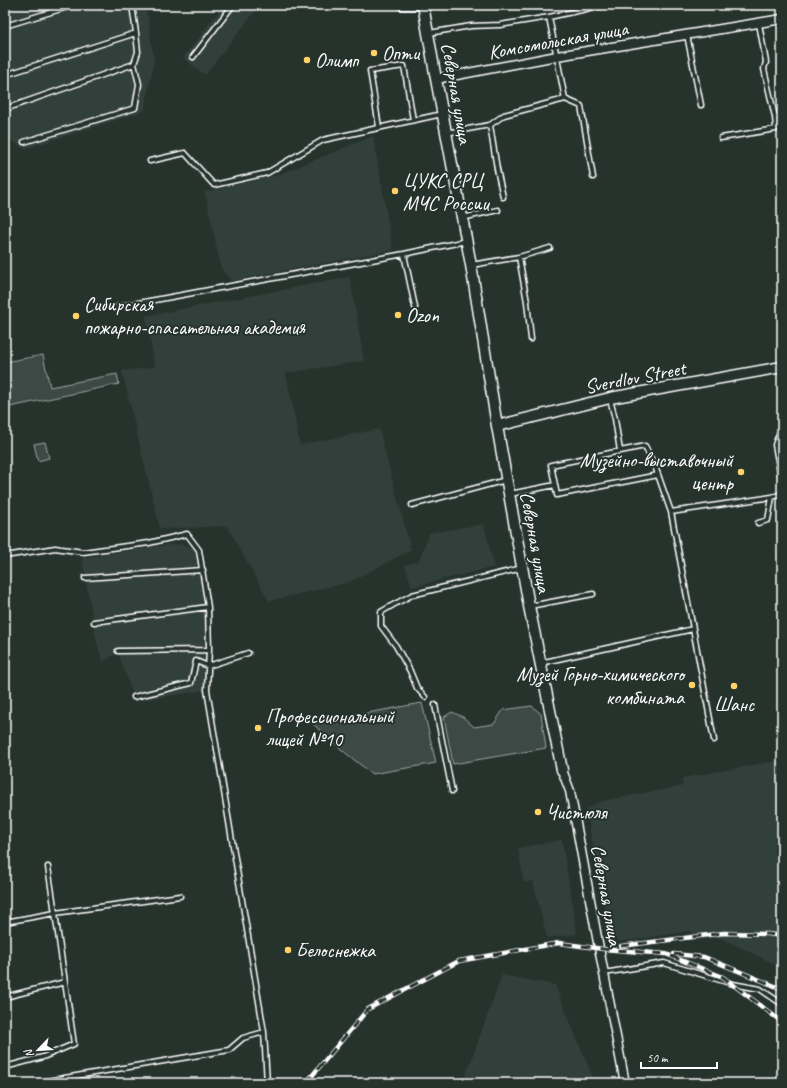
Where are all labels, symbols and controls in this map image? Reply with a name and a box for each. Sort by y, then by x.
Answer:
street label: Комсомольская улица [487,16,632,65]
place label: Опти [382,41,421,66]
street label: Северная улица [435,41,478,147]
place label: Олимп [315,48,360,73]
marker: Опти [369,48,379,58]
marker: Олимп [302,55,312,65]
place label: ЦУКС СРЦ МЧС России [403,168,490,216]
marker: ЦУКС СРЦ МЧС России [390,186,400,196]
place label: Сибирская пожарно-спасательная академия [84,292,306,340]
place label: Ozon [406,303,440,328]
marker: Ozon [393,310,403,320]
marker: Сибирская пожарно-спасательная академия [71,311,81,321]
street label: Sverdlov Street [583,355,690,399]
place label: Музейно-выставочный центр [580,448,735,496]
marker: Музейно-выставочный центр [736,467,746,477]
street label: Северная улица [514,490,557,596]
place label: Музей Горно-химического комбината [516,662,686,710]
marker: Музей Горно-химического комбината [687,680,697,690]
marker: Шанс [729,681,739,691]
place label: Шанс [714,692,755,717]
place label: Профессиональный лицей №10 [266,704,396,752]
marker: Профессиональный лицей №10 [253,723,263,733]
place label: Чистюля [546,800,609,825]
marker: Чистюля [533,807,543,817]
street label: Северная улица [585,843,628,949]
place label: Белоснежка [296,938,376,963]
marker: Белоснежка [283,945,293,955]
north arrow [18,1030,58,1070]
scale bar [641,1044,717,1070]
text: N [20,1046,37,1060]
text: 50 m [647,1050,669,1066]

